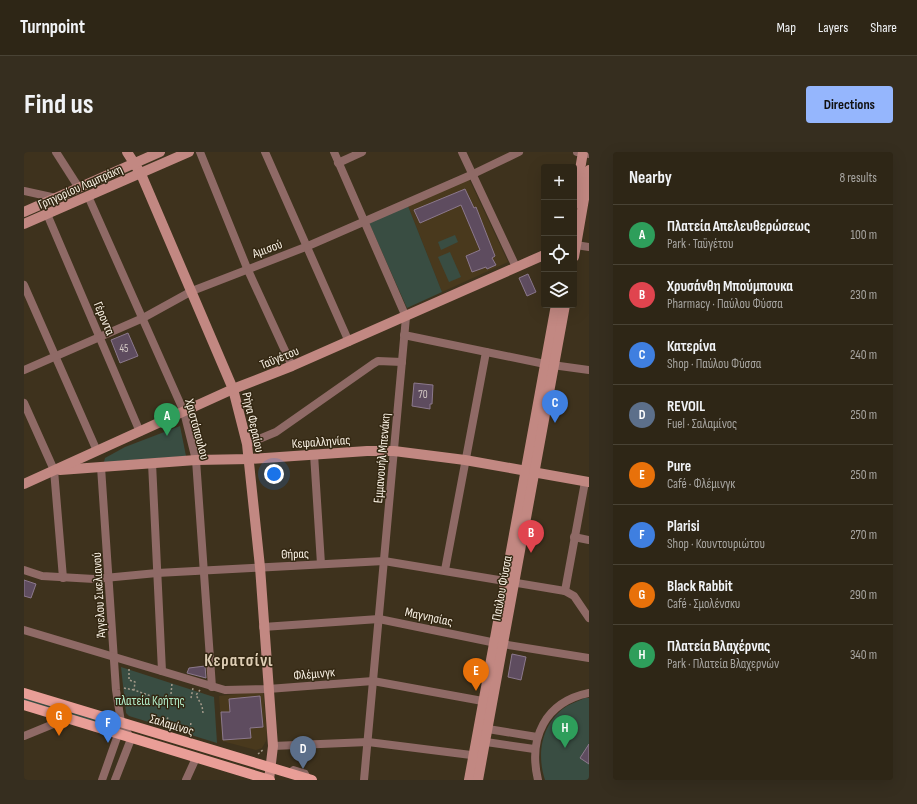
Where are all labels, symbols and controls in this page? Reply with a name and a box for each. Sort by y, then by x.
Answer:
text: Turnpoint [20,16,85,39]
text: Map [776,19,796,36]
text: Layers [818,19,848,36]
text: Share [870,19,897,36]
button: Directions [806,86,893,123]
text: Find us [24,88,93,121]
street label: Γρηγορίου Λαμπράκη [36,161,125,213]
map controls [541,164,577,308]
button: + [541,164,577,200]
text: Nearby [629,168,672,188]
text: 8 results [839,170,877,186]
button: − [541,200,577,236]
text: Πλατεία Απελευθερώσεως [667,217,810,236]
text: A [639,227,645,243]
text: 100 m [850,227,877,243]
street label: Αμισού [249,236,285,262]
button: locate [541,236,577,272]
text: Park · Ταϋγέτου [667,236,734,252]
button: layers [541,272,577,308]
text: Χρυσάνθη Μπούμπουκα [667,277,793,296]
text: B [639,287,645,303]
text: 230 m [850,287,877,303]
text: Pharmacy · Παύλου Φύσσα [667,296,783,312]
street label: Γέροντα [90,299,118,338]
text: Κατερίνα [667,337,716,356]
house number: 45 [119,342,129,355]
street label: Ταϋγέτου [257,343,301,373]
text: C [639,347,645,363]
text: 240 m [850,347,877,363]
text: Shop · Παύλου Φύσσα [667,356,761,372]
house number: 70 [418,388,428,401]
street label: Ρήγα Φεραίου [238,390,268,454]
pin: C [542,390,568,423]
street label: Χριστόπουλου [181,396,213,461]
text: REVOIL [667,397,705,416]
pin: A [154,403,180,436]
text: D [639,407,645,423]
text: 250 m [850,407,877,423]
street label: Εμμανουήλ Μπενάκη [370,412,394,504]
text: Fuel · Σαλαμίνος [667,416,737,432]
street label: Κεφαλληνίας [291,432,351,452]
text: Pure [667,457,691,476]
your location [264,464,284,484]
text: E [639,467,645,483]
text: 250 m [850,467,877,483]
text: Café · Φλέμινγκ [667,476,735,492]
text: Plarisi [667,517,699,536]
pin: B [518,520,544,553]
text: F [639,527,645,543]
text: 270 m [850,527,877,543]
text: Shop · Κουντουριώτου [667,536,765,552]
street label: Θήρας [281,546,309,562]
street label: Άγγελου Σικελιανού [89,552,109,638]
street label: Παύλου Φύσσα [488,554,516,622]
text: Black Rabbit [667,577,733,596]
text: G [639,587,645,603]
text: 290 m [850,587,877,603]
text: Café · Σμολένσκυ [667,596,740,612]
street label: Μαγνησίας [403,604,454,630]
text: Πλατεία Βλαχέρνας [667,637,770,656]
text: H [639,647,645,663]
text: 340 m [850,647,877,663]
district label: Κερατσίνι [204,651,274,671]
text: Park · Πλατεία Βλαχερνών [667,656,779,672]
pin: E [463,658,489,691]
street label: Φλέμινγκ [293,664,336,684]
park label: πλατεία Κρήτης [115,693,185,709]
pin: G [46,703,72,736]
pin: F [95,710,121,743]
street label: Σαλαμίνος [148,711,196,739]
pin: H [552,715,578,748]
pin: D [290,736,316,769]

